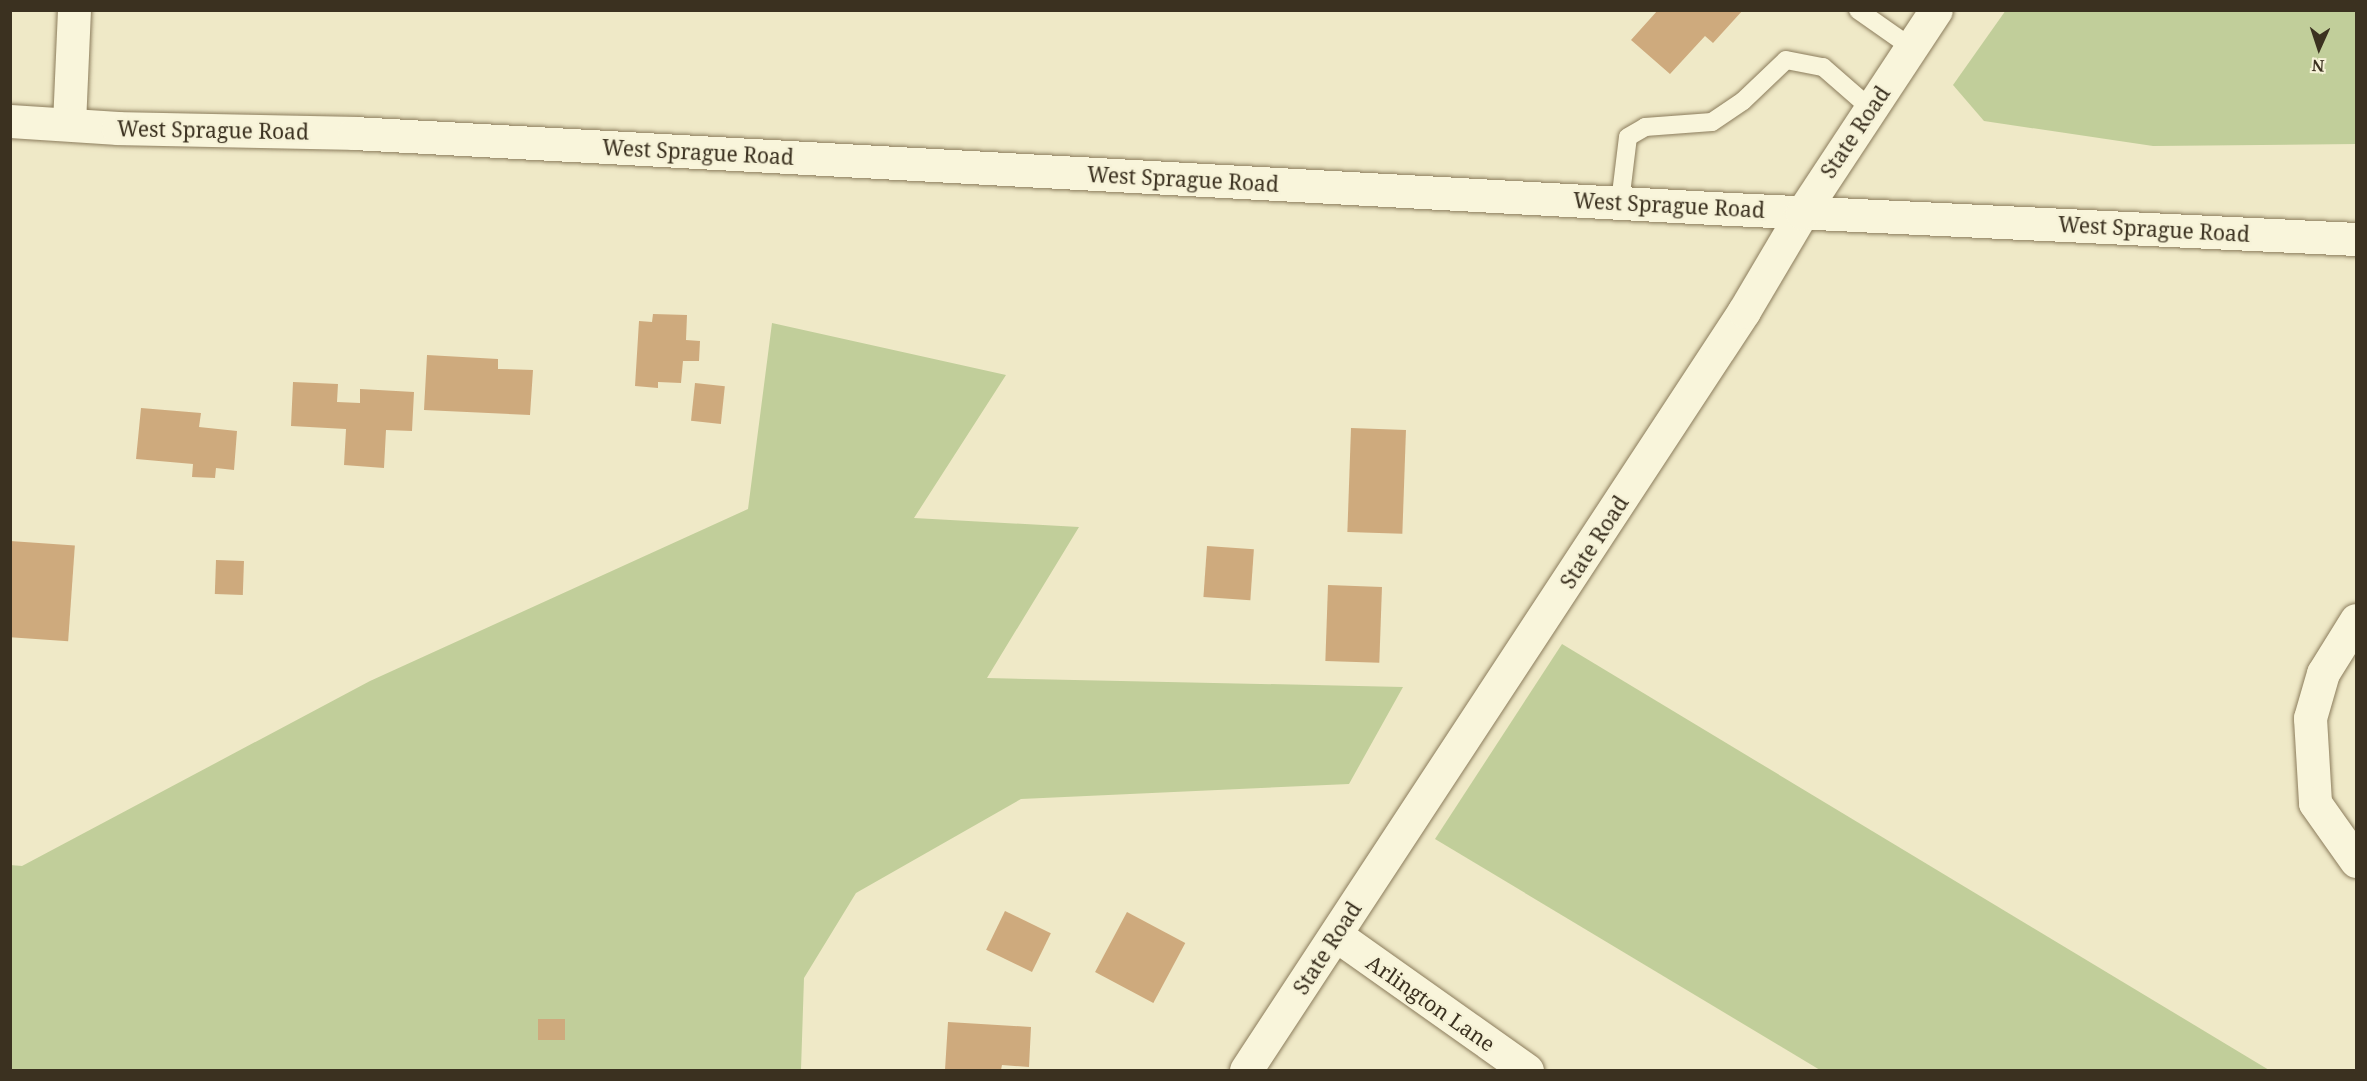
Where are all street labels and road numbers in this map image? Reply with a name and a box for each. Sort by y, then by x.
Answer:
street label: State Road [1815,81,1895,183]
street label: West Sprague Road [117,116,309,144]
street label: West Sprague Road [602,134,794,170]
street label: West Sprague Road [1087,161,1279,197]
street label: West Sprague Road [1573,187,1765,223]
street label: West Sprague Road [2058,211,2250,247]
street label: State Road [1555,491,1633,593]
street label: State Road [1288,897,1366,999]
street label: Arlington Lane [1362,949,1500,1057]

